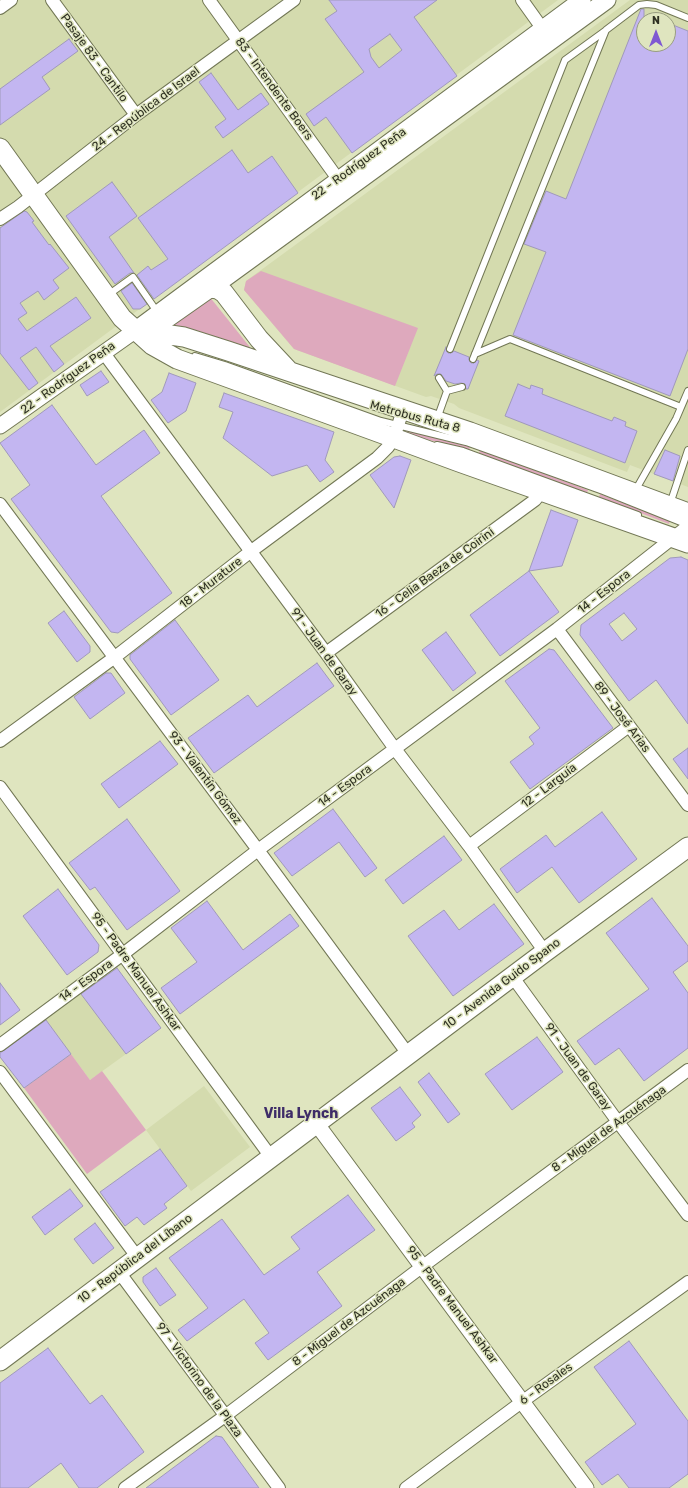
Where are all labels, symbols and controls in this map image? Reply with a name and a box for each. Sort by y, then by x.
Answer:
street label: Pasaje 83 - Cantilo [57,11,131,105]
north arrow [636,12,676,52]
text: N [652,14,660,27]
street label: 83 - Intendente Boers [232,35,316,143]
street label: 24 - República de Israel [89,64,203,154]
street label: 22 - Rodríguez Peña [309,125,409,203]
street label: 22 - Rodríguez Peña [18,339,118,417]
street label: Metrobus Ruta 8 [368,398,462,436]
street label: 16 - Celia Baeza de Coirini [373,525,497,621]
street label: 18 - Murature [177,554,245,612]
street label: 14 - Espora [575,567,633,617]
street label: 91 - Juan de Garay [287,605,361,699]
street label: 89 - José Arias [591,679,653,755]
street label: 93 - Valentín Gómez [165,729,245,827]
street label: 12 - Larguía [518,761,580,811]
street label: 14 - Espora [315,762,375,810]
street label: 95 - Padre Manuel Ashkar [88,910,184,1034]
street label: 10 - Avenida Guido Spano [441,935,563,1033]
street label: 14 - Espora [56,957,116,1005]
street label: 91 - Juan de Garay [541,1020,615,1114]
street label: 8 - Miguel de Azcuénaga [549,1083,669,1175]
district label: Villa Lynch [264,1106,338,1122]
street label: 10 - República del Líbano [75,1211,195,1307]
street label: 95 - Padre Manuel Ashkar [403,1243,501,1367]
street label: 8 - Miguel de Azcuénaga [290,1275,408,1369]
street label: 97 - Victorino de la Plaza [153,1320,245,1440]
street label: 6 - Rosales [517,1360,575,1408]

